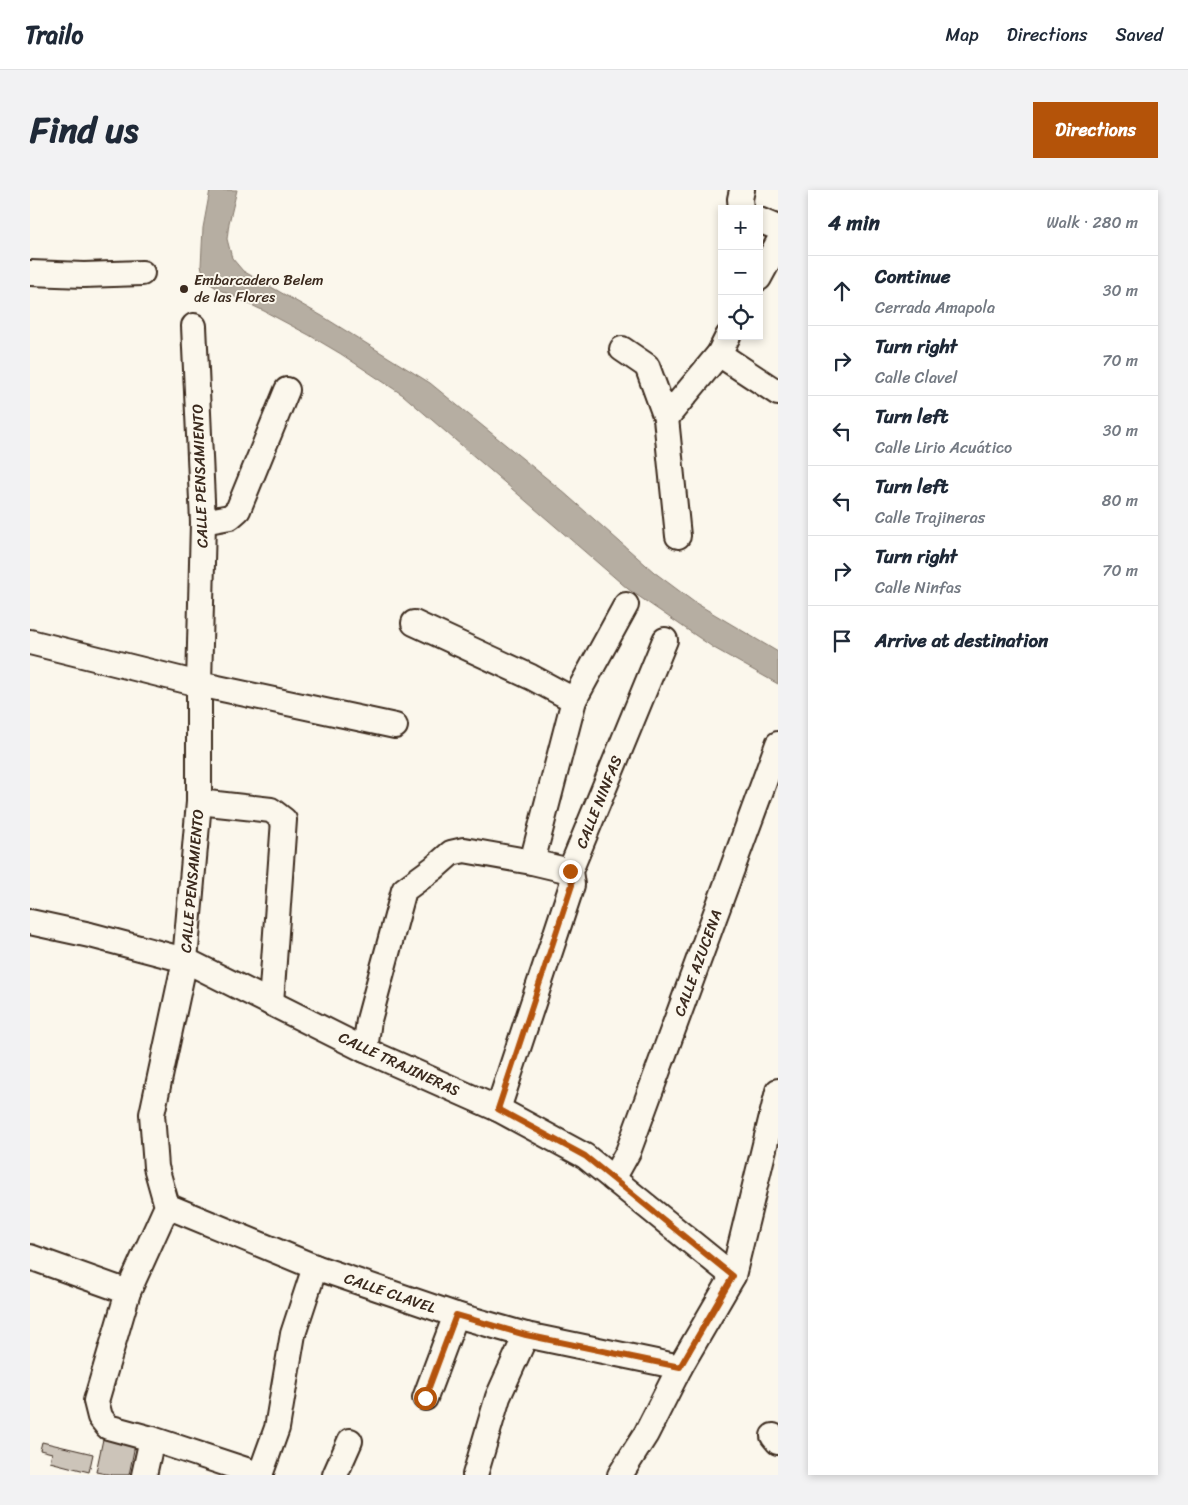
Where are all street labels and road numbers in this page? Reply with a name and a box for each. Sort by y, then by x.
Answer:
street label: CALLE PENSAMIENTO [184,403,216,548]
street label: CALLE NINFAS [569,751,630,852]
street label: CALLE PENSAMIENTO [173,808,211,954]
street label: CALLE AZUCENA [667,906,729,1020]
street label: CALLE TRAJINERAS [334,1025,464,1103]
street label: CALLE CLAVEL [341,1265,439,1321]

